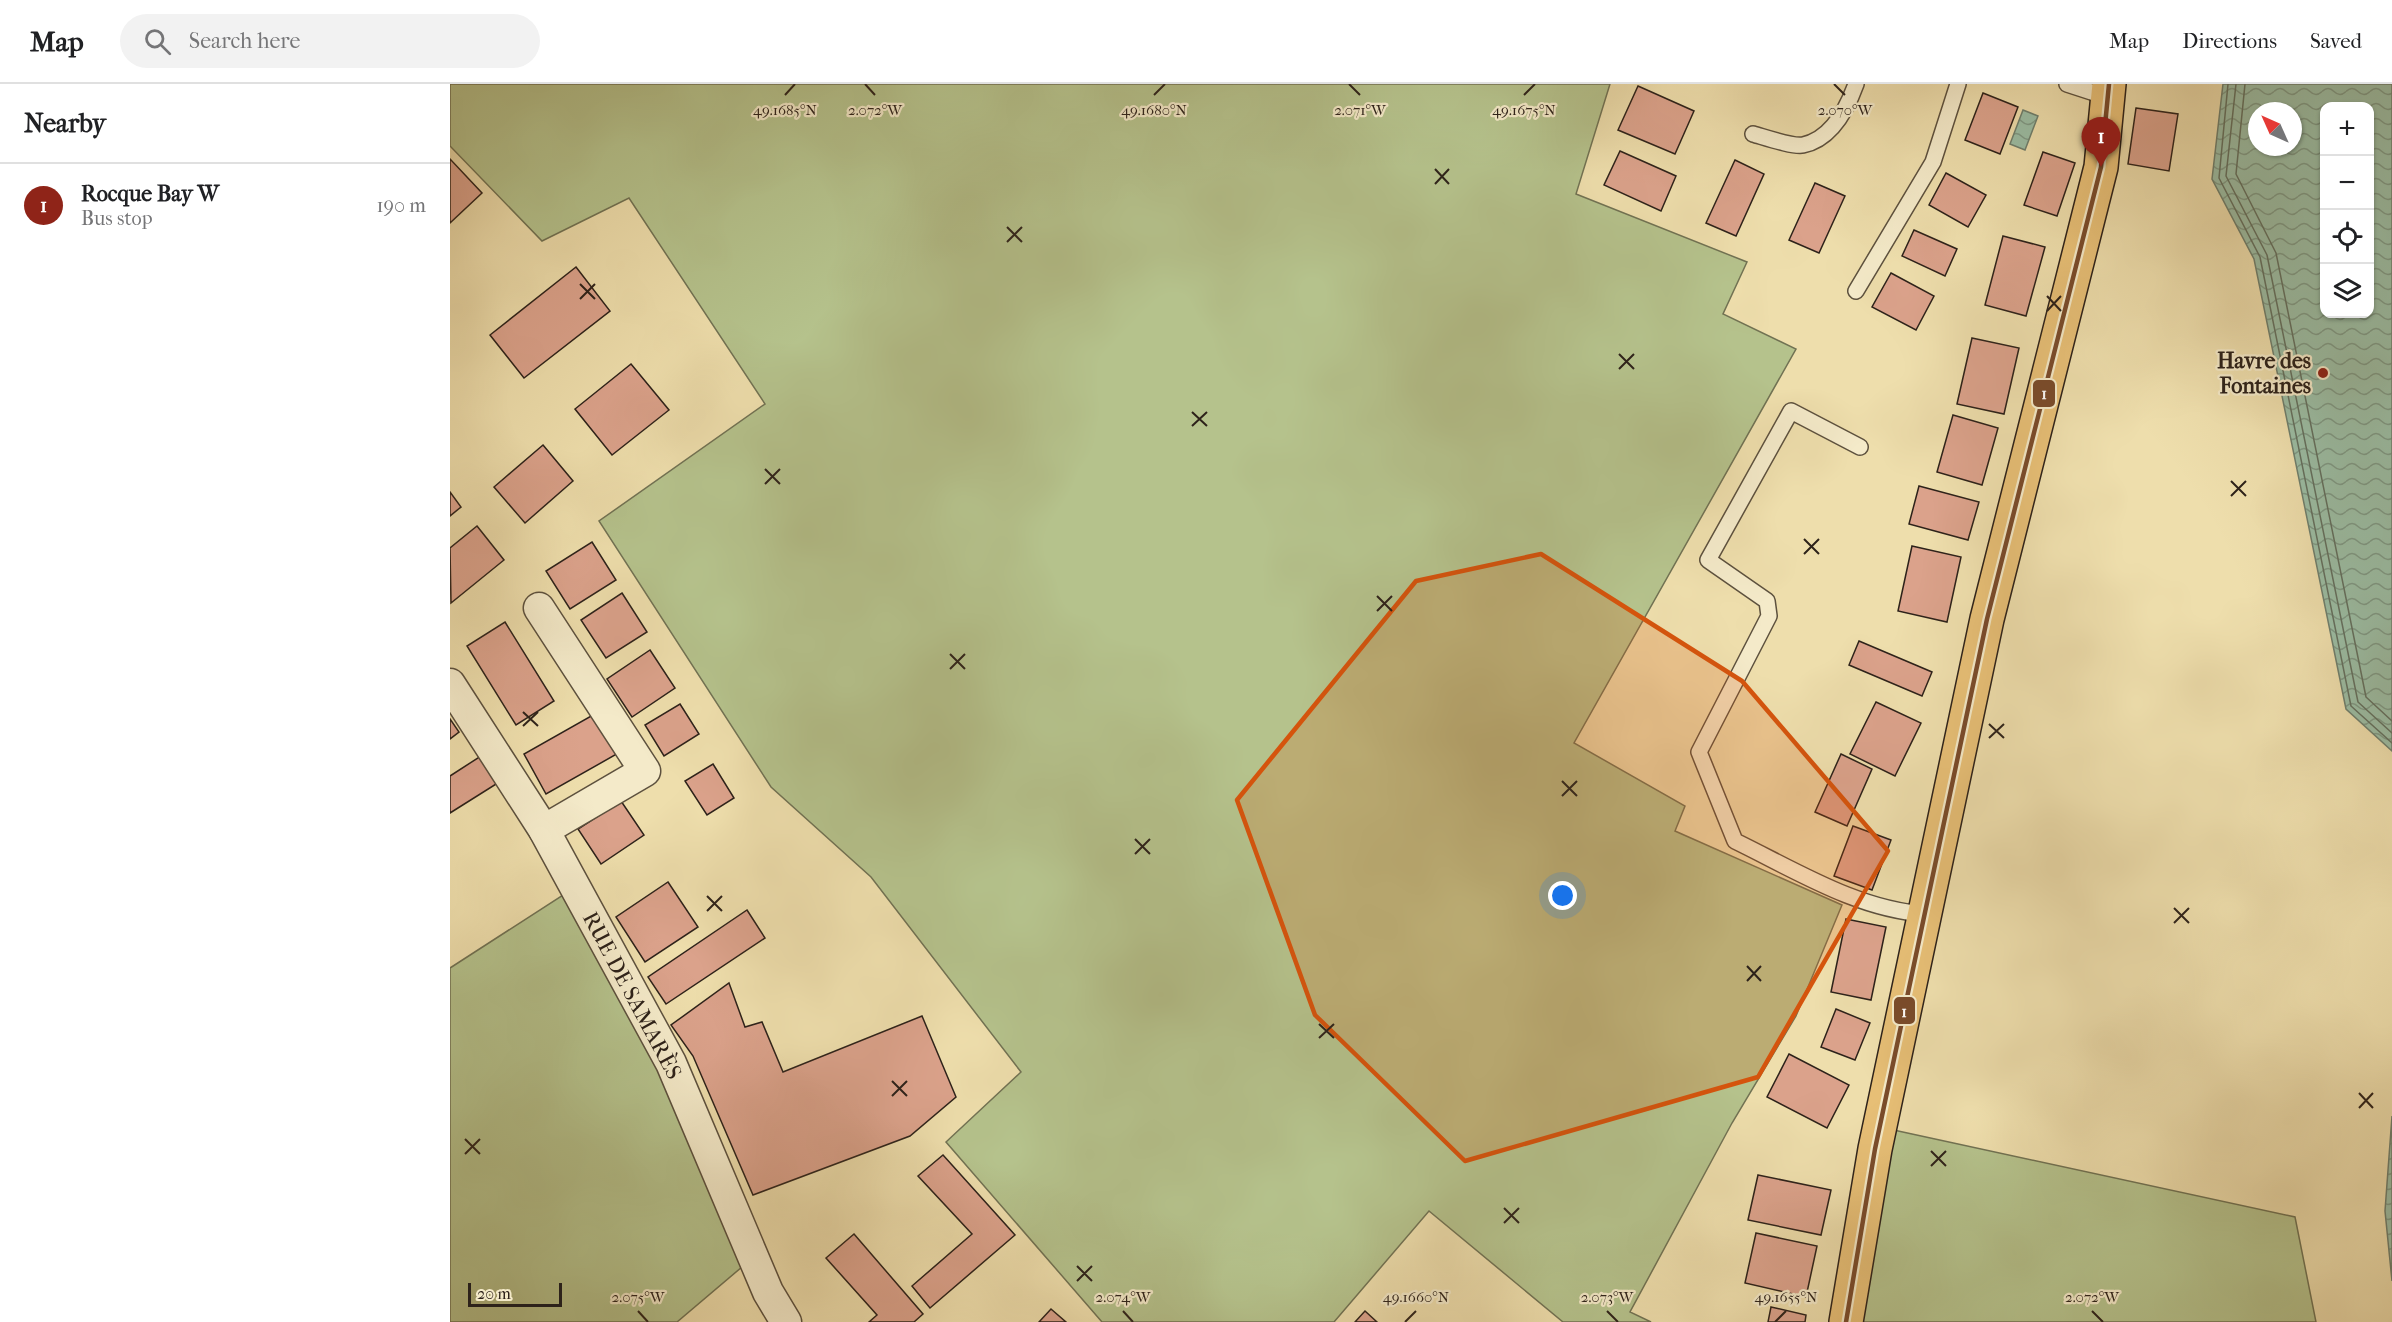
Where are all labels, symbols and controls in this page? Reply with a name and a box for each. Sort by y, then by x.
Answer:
search box [120,14,540,68]
text: Map [30,25,84,58]
icon: search [141,25,174,58]
text: Search here [189,28,300,54]
text: Map [2109,29,2149,53]
text: Directions [2182,29,2277,53]
text: Saved [2310,29,2362,53]
text: 49.1685°N [753,101,818,119]
text: 2.072°W [848,101,903,119]
text: 49.1680°N [1121,101,1187,119]
text: 2.071°W [1334,101,1387,119]
text: 49.1675°N [1492,101,1556,119]
text: 2.070°W [1818,101,1874,119]
north arrow [2248,102,2302,156]
map controls [2320,102,2374,318]
button: + [2320,102,2374,156]
text: Nearby [24,108,106,139]
pin: 1 [2082,118,2120,167]
button: − [2320,156,2374,210]
text: Rocque Bay W [81,181,219,207]
text: 1 [40,194,47,217]
text: 190 m [376,194,426,217]
text: Bus stop [81,207,153,230]
button: locate [2320,210,2374,264]
button: layers [2320,264,2374,318]
place label: Havre des Fontaines [2217,348,2311,399]
marker: Havre des Fontaines [2316,366,2330,380]
line badge: 1 [2032,379,2056,408]
text: 1 [2041,384,2047,403]
your location [1548,881,1577,910]
street label: RUE DE SAMARÈS [577,907,688,1084]
line badge: 1 [1893,996,1916,1025]
text: 1 [1901,1002,1907,1021]
scale bar [468,1280,562,1308]
text: 20 m [477,1284,511,1303]
text: 2.075°W [612,1288,666,1306]
text: 2.074°W [1096,1288,1152,1306]
text: 49.1660°N [1383,1288,1450,1306]
text: 2.073°W [1581,1288,1635,1306]
text: 49.1655°N [1755,1288,1818,1306]
text: 2.072°W [2065,1288,2120,1306]

